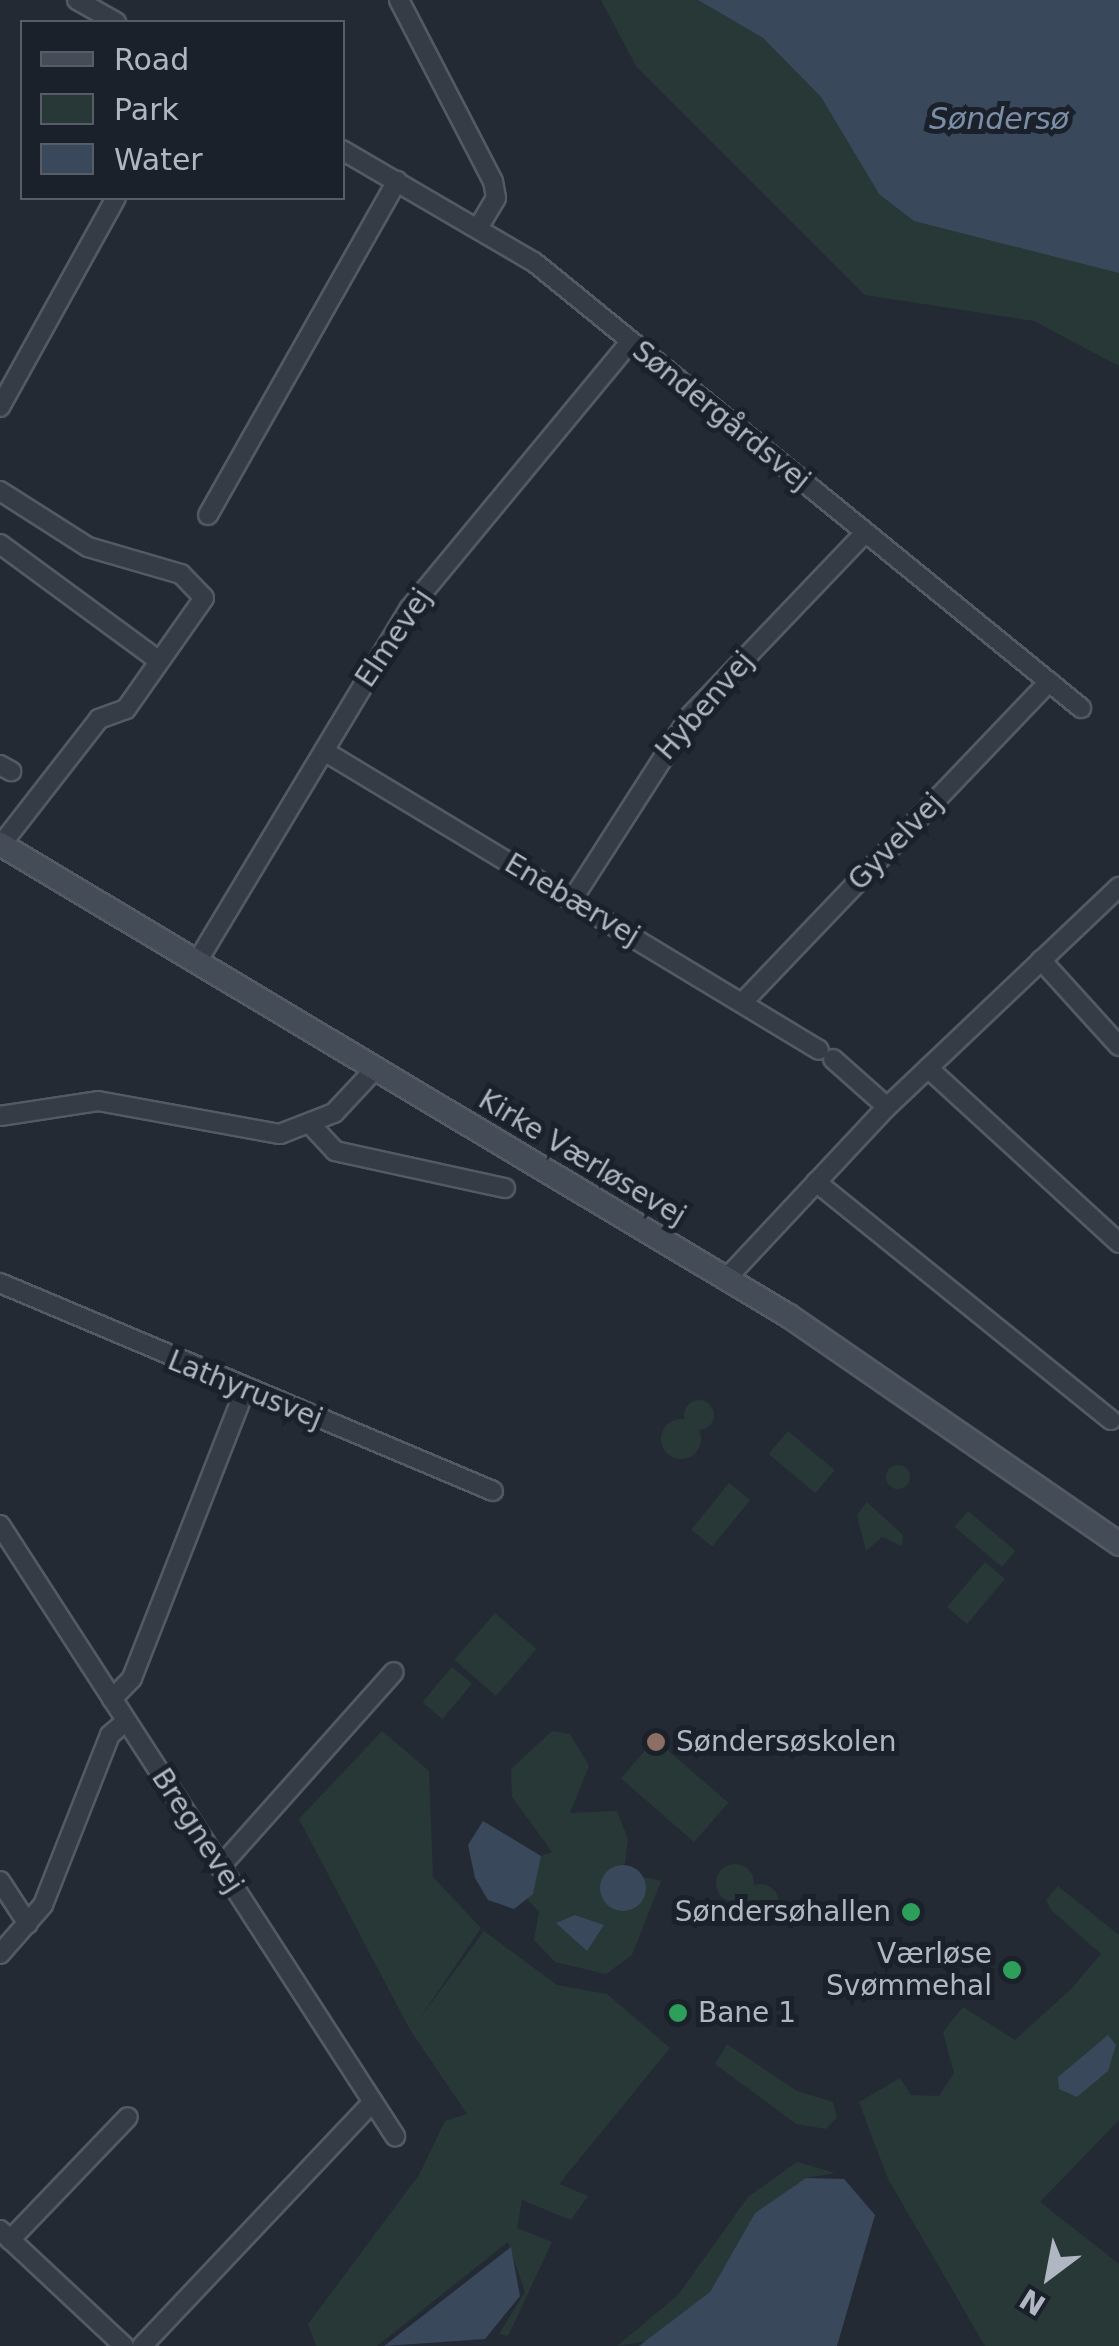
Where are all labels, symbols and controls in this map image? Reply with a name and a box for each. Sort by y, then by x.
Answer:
legend [20,20,345,200]
text: Road [114,42,189,77]
text: Park [114,92,179,127]
water label: Søndersø [929,101,1069,137]
text: Water [114,142,203,177]
street label: Søndergårdsvej [626,334,816,498]
street label: Elmevej [349,582,439,694]
street label: Hybenvej [649,645,761,767]
street label: Gyvelvej [842,787,950,897]
street label: Enebærvej [499,847,645,953]
street label: Kirke Værløsevej [472,1083,692,1233]
street label: Lathyrusvej [163,1344,327,1436]
place label: Søndersøskolen [676,1725,897,1759]
marker: Søndersøskolen [645,1731,667,1753]
street label: Bregnevej [144,1762,250,1900]
place label: Søndersøhallen [675,1895,891,1929]
marker: Søndersøhallen [900,1901,922,1923]
place label: Værløse Svømmehal [826,1937,992,2003]
marker: Værløse Svømmehal [1001,1959,1023,1981]
place label: Bane 1 [698,1996,796,2030]
marker: Bane 1 [667,2002,689,2024]
north arrow [999,2226,1099,2326]
text: N [1014,2282,1052,2322]

